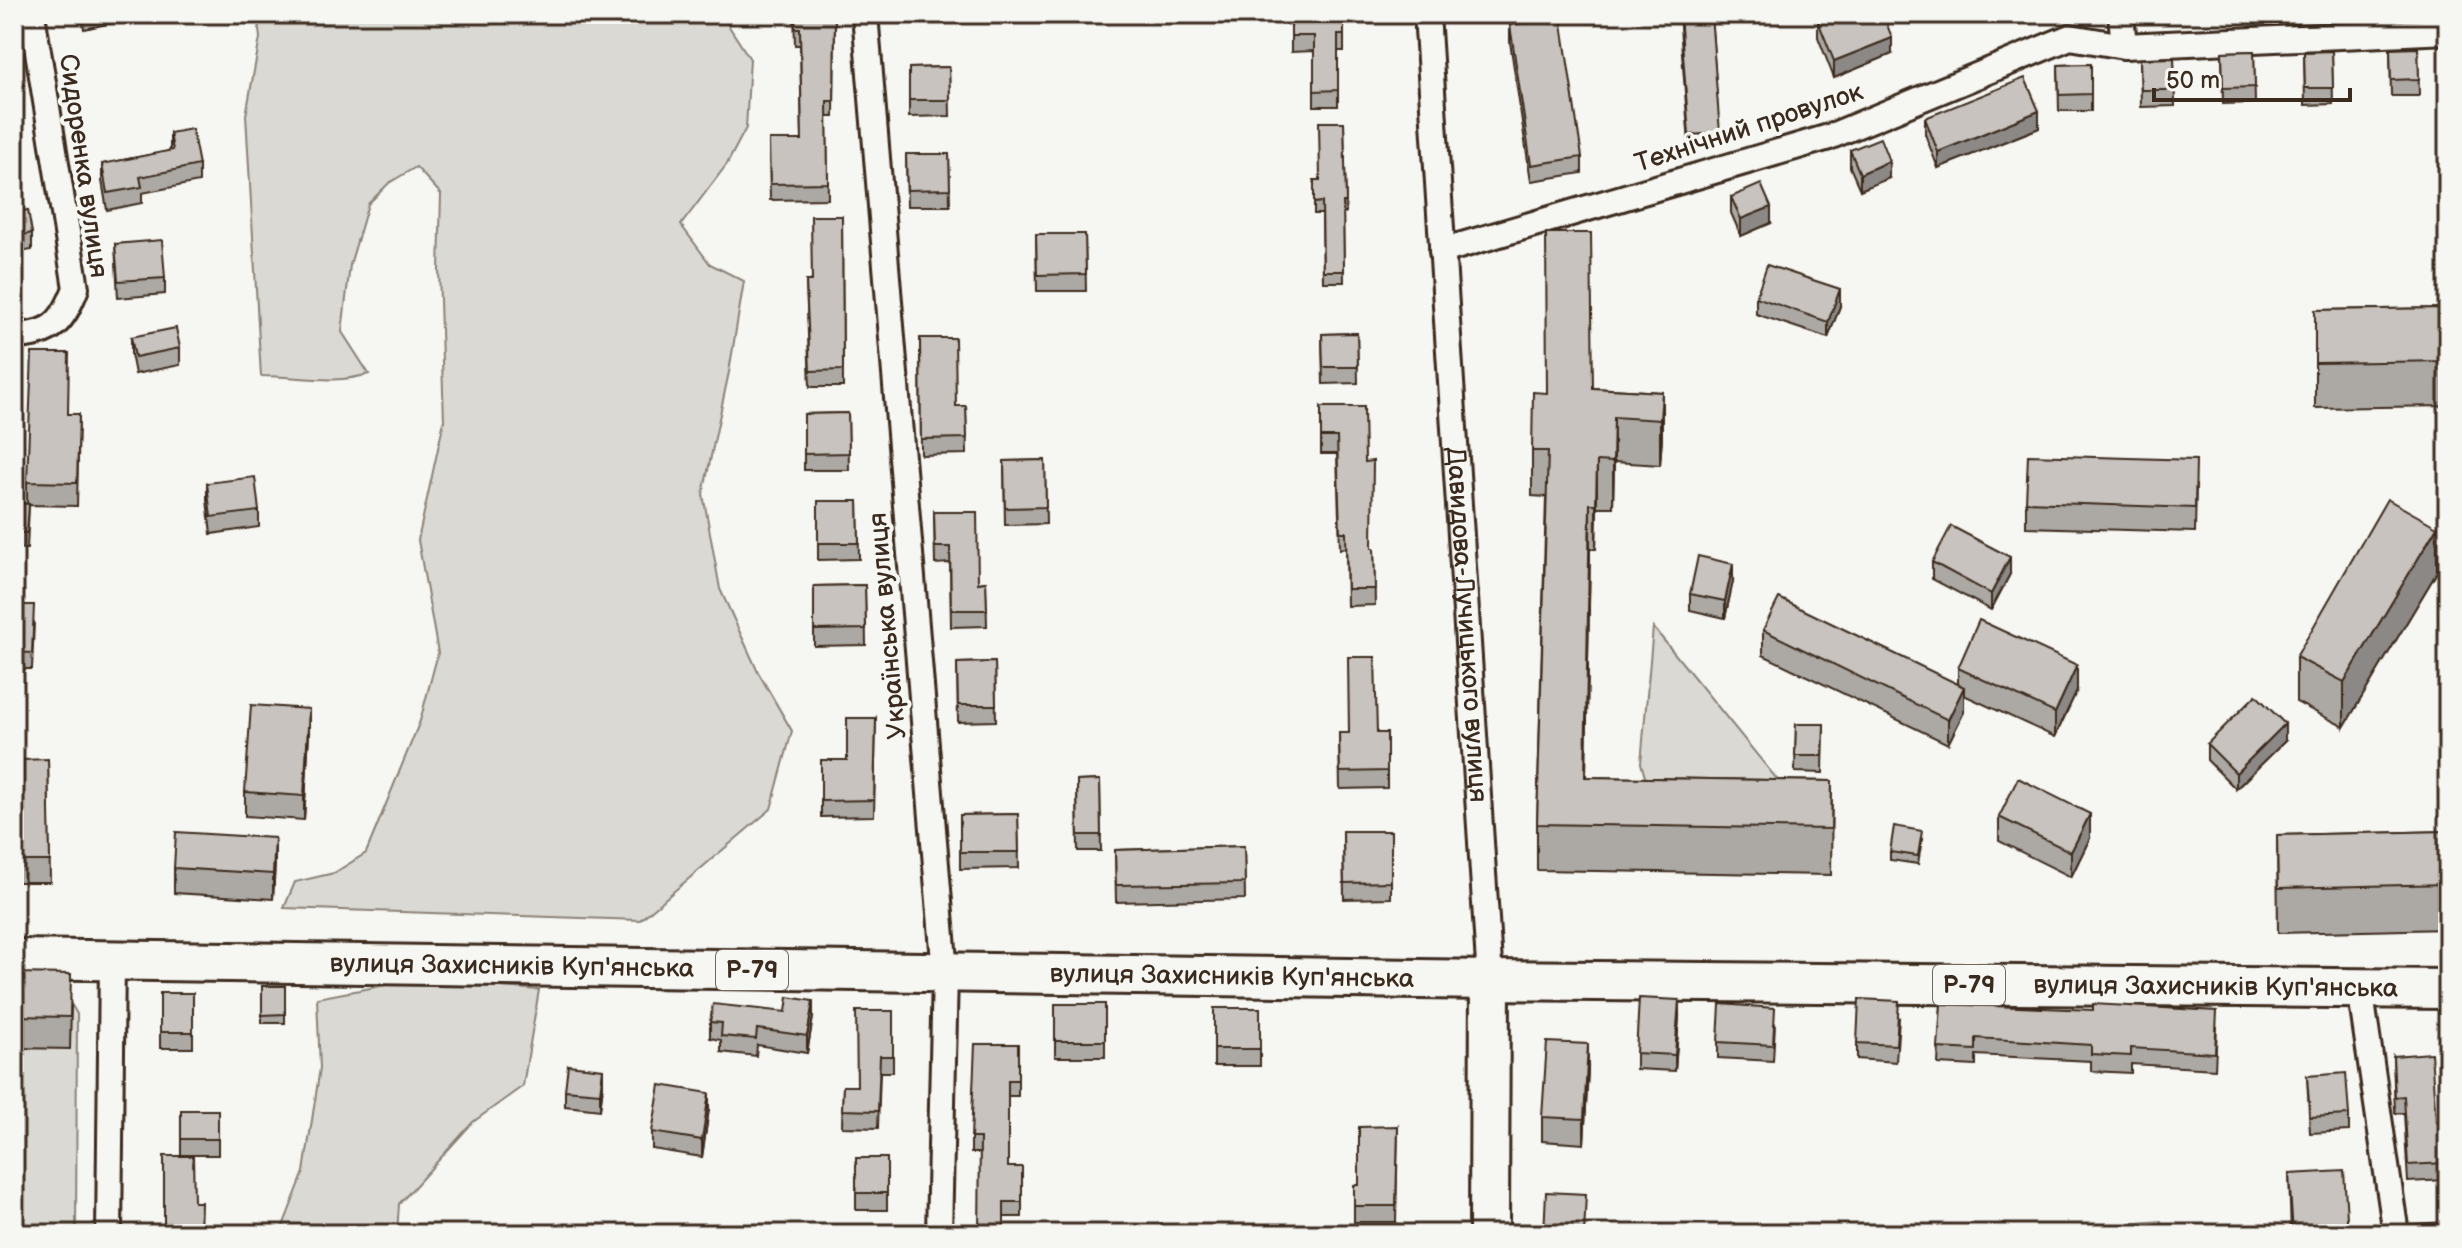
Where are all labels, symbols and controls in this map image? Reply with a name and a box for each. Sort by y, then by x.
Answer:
street label: Сидоренка вулиця [52,52,114,280]
scale bar [2154,52,2350,102]
text: 50 m [2166,66,2220,95]
street label: Технічний провулок [1631,76,1867,180]
street label: Давидова-Лучицького вулиця [1440,446,1494,803]
street label: Українська вулиця [863,511,913,741]
street label: вулиця Захисників Куп'янська [329,948,695,984]
road number: Р-79 [716,950,788,990]
street label: вулиця Захисників Куп'янська [1049,958,1414,994]
road number: Р-79 [1933,965,2005,1005]
street label: вулиця Захисників Куп'янська [2033,970,2398,1004]

